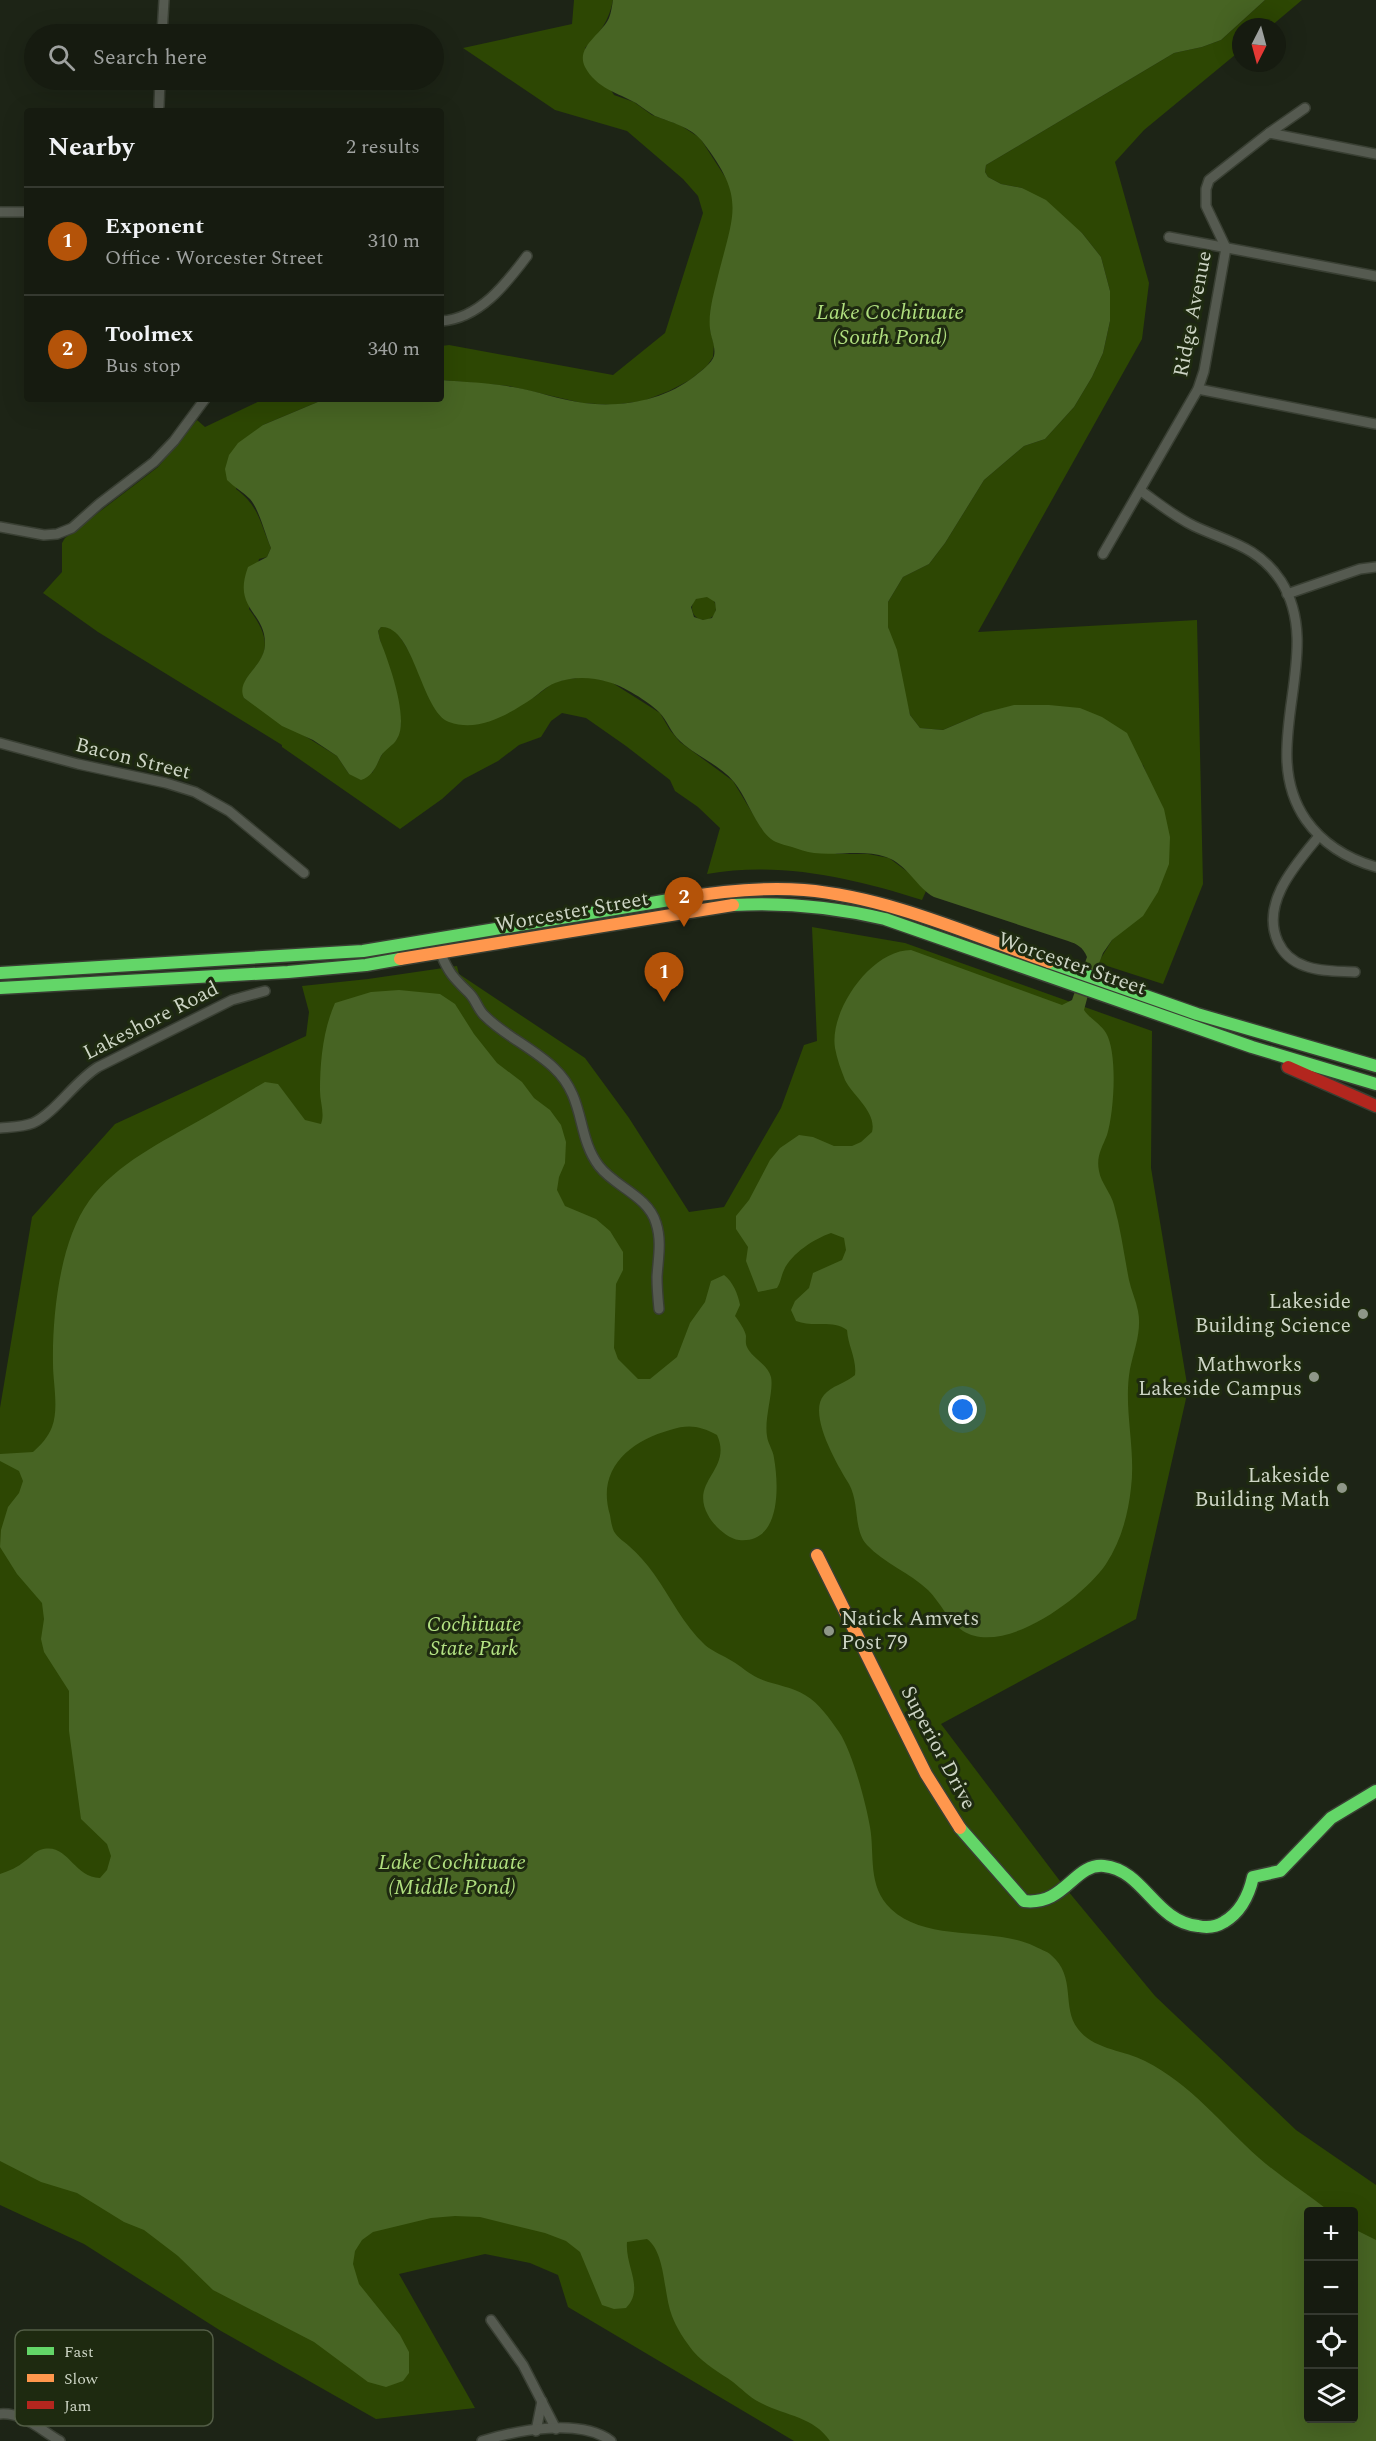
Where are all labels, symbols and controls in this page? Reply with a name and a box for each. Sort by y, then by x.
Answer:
north arrow [1232,18,1286,72]
search box [24,24,444,90]
icon: search [45,41,78,74]
text: Search here [93,41,207,74]
text: Nearby [48,127,134,167]
text: 2 results [346,132,420,162]
text: Exponent [105,210,204,243]
text: 1 [62,226,73,256]
text: 310 m [368,226,420,256]
text: Office · Worcester Street [105,243,323,273]
street label: Ridge Avenue [1165,248,1221,380]
water label: Lake Cochituate (South Pond) [816,296,964,354]
text: Toolmex [105,318,193,351]
text: 2 [62,334,73,364]
text: 340 m [368,334,420,364]
text: Bus stop [105,351,181,381]
street label: Bacon Street [72,729,194,789]
pin: 2 [664,878,704,927]
street label: Worcester Street [493,883,651,941]
street label: Worcester Street [993,924,1151,1004]
pin: 1 [644,952,684,1002]
street label: Lakeshore Road [78,973,224,1069]
place label: Lakeside Building Science [1195,1286,1351,1342]
marker: Lakeside Building Science [1356,1307,1370,1321]
place label: Mathworks Lakeside Campus [1138,1349,1302,1405]
marker: Mathworks Lakeside Campus [1307,1370,1321,1384]
your location [948,1395,977,1424]
place label: Lakeside Building Math [1194,1460,1330,1516]
marker: Lakeside Building Math [1335,1481,1349,1495]
place label: Natick Amvets Post 79 [841,1603,979,1659]
park label: Cochituate State Park [427,1609,521,1665]
marker: Natick Amvets Post 79 [822,1624,836,1638]
street label: Superior Drive [892,1680,984,1816]
water label: Lake Cochituate (Middle Pond) [378,1846,526,1904]
map controls [1304,2207,1358,2423]
button: + [1304,2207,1358,2261]
button: − [1304,2261,1358,2315]
button: locate [1304,2315,1358,2369]
legend [15,2330,213,2426]
text: Fast [64,2340,94,2364]
text: Slow [64,2367,99,2391]
button: layers [1304,2369,1358,2423]
text: Jam [64,2394,92,2418]

